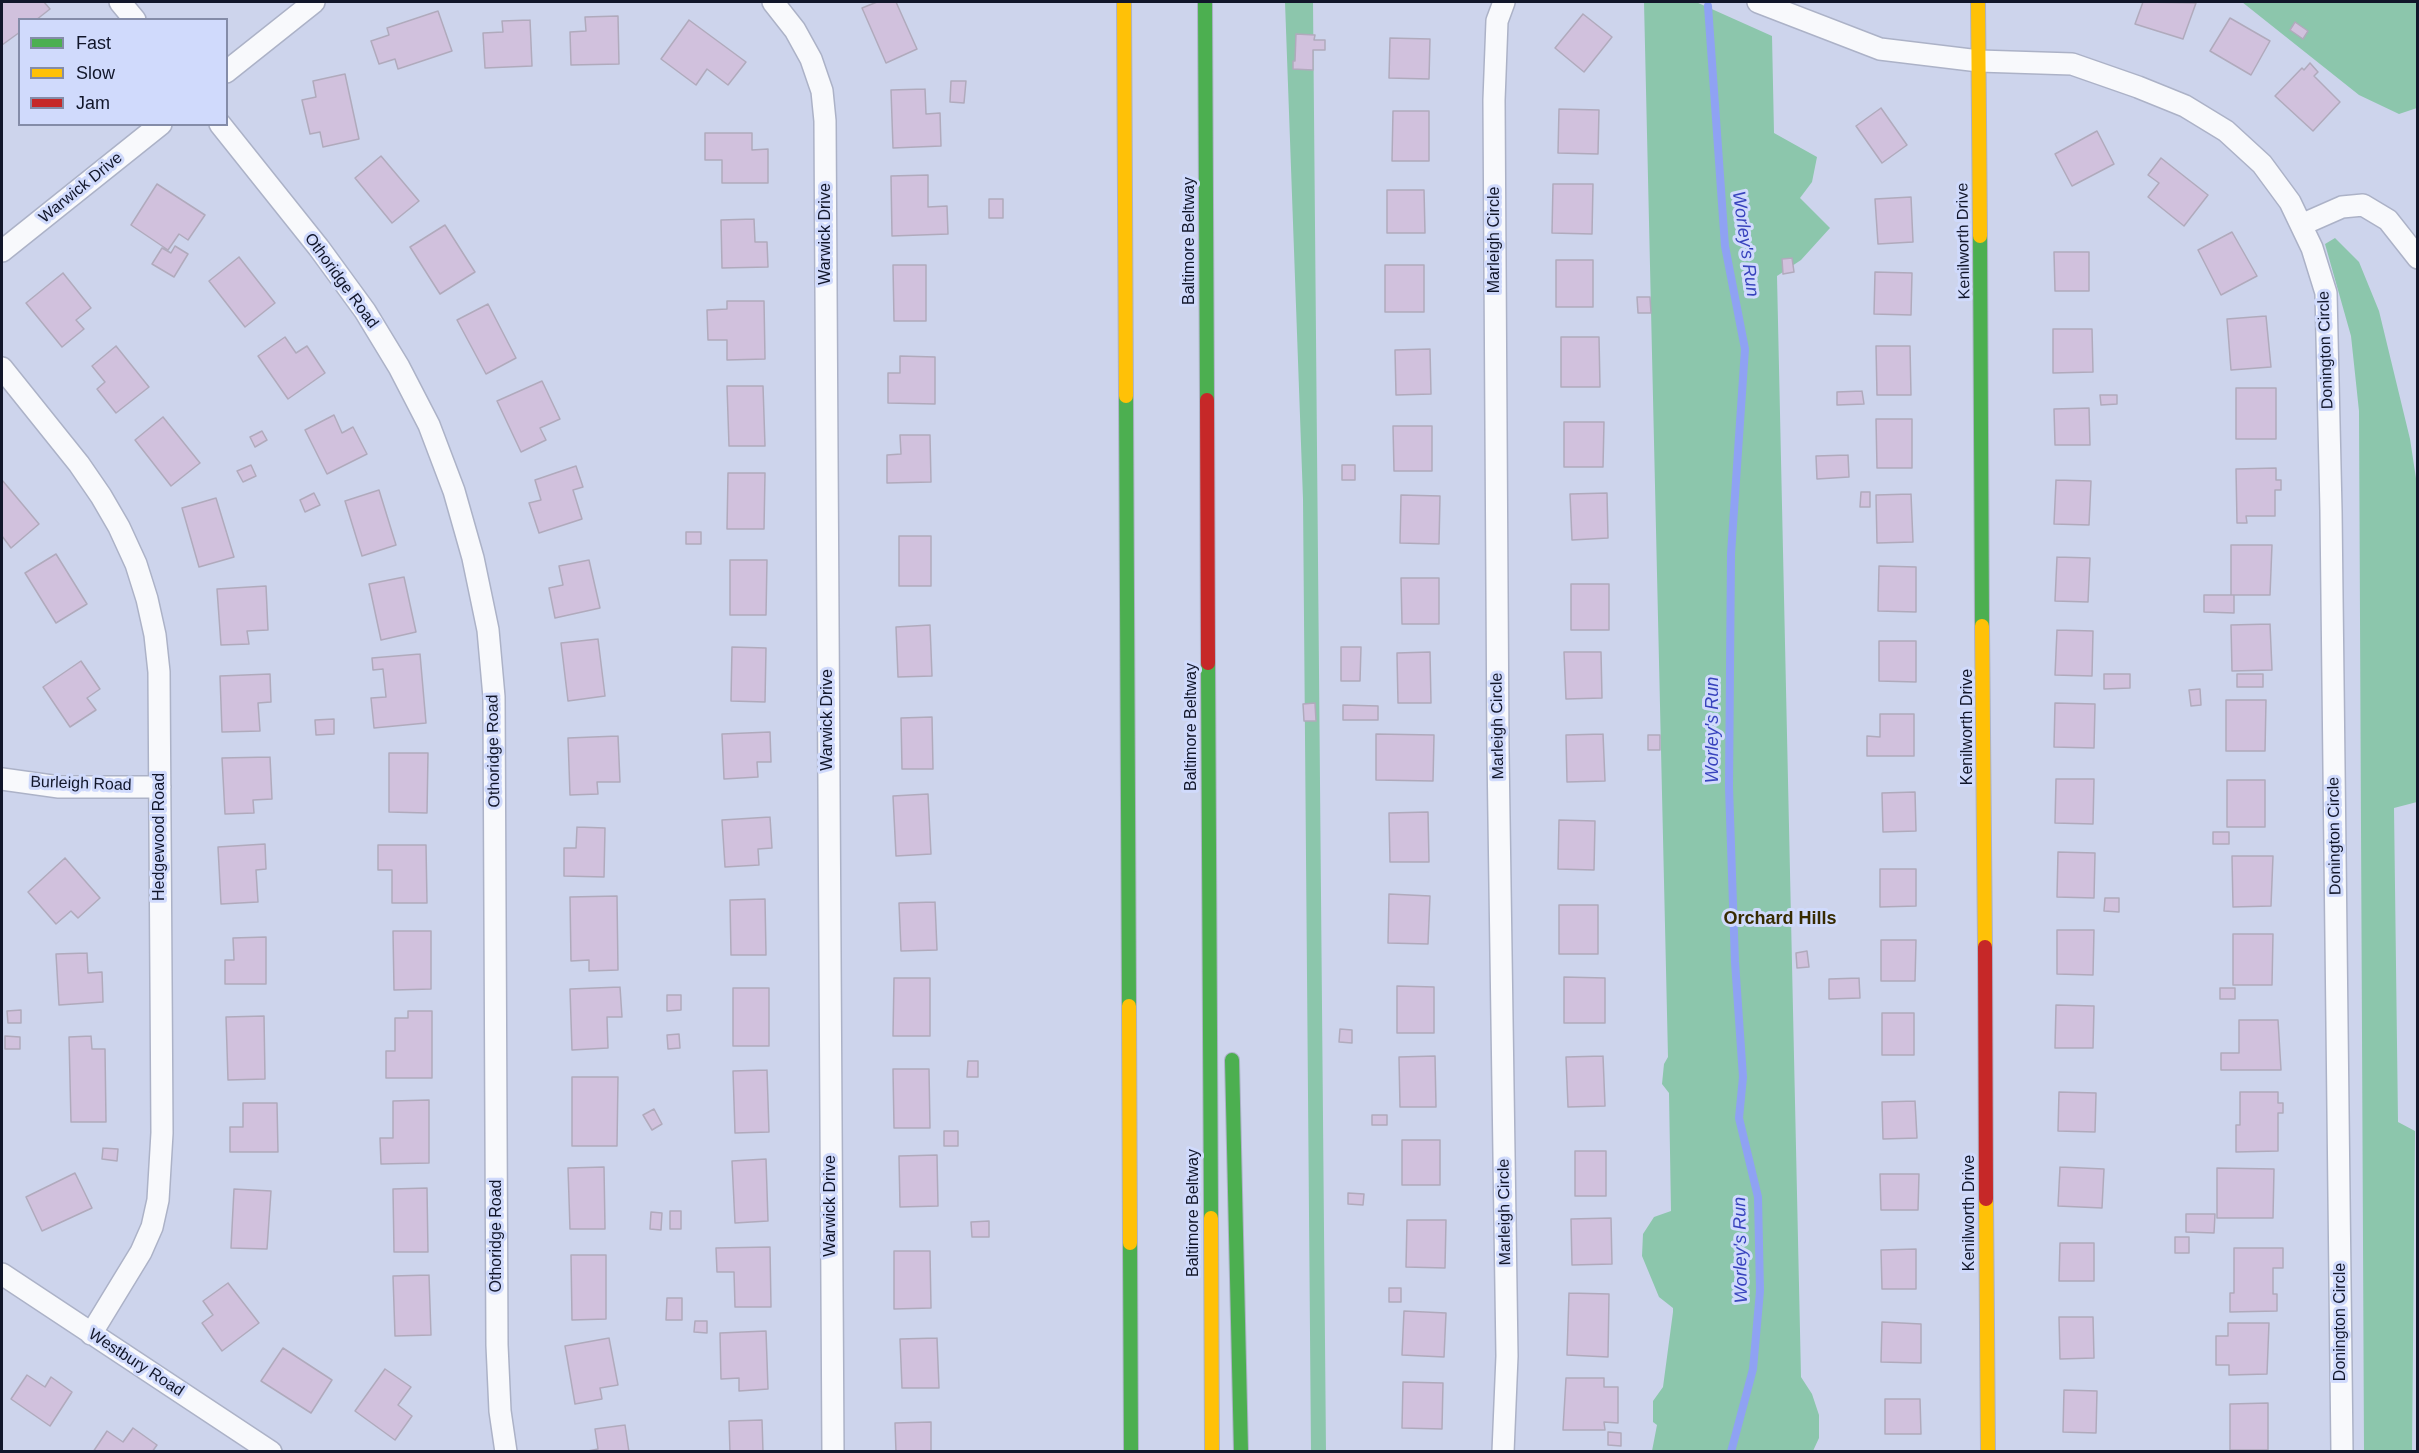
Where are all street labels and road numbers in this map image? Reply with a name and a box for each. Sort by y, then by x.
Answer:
street label: Warwick Drive [35,149,127,227]
street label: Baltimore Beltway [1180,177,1200,305]
street label: Warwick Drive [816,183,836,285]
street label: Kenilworth Drive [1953,183,1975,299]
street label: Marleigh Circle [1485,187,1505,293]
street label: Othoridge Road [300,230,382,332]
street label: Donington Circle [2314,291,2338,409]
street label: Baltimore Beltway [1182,663,1202,791]
street label: Warwick Drive [818,669,838,771]
street label: Kenilworth Drive [1958,669,1978,785]
street label: Marleigh Circle [1487,672,1509,780]
street label: Othoridge Road [483,694,505,808]
street label: Burleigh Road [30,773,132,795]
street label: Hedgewood Road [150,773,170,901]
street label: Donington Circle [2324,777,2346,895]
street label: Baltimore Beltway [1184,1149,1204,1277]
street label: Warwick Drive [821,1155,841,1257]
street label: Kenilworth Drive [1960,1155,1980,1271]
street label: Marleigh Circle [1494,1158,1516,1266]
street label: Othoridge Road [487,1180,507,1292]
street label: Donington Circle [2331,1263,2351,1381]
street label: Westbury Road [85,1325,187,1401]

